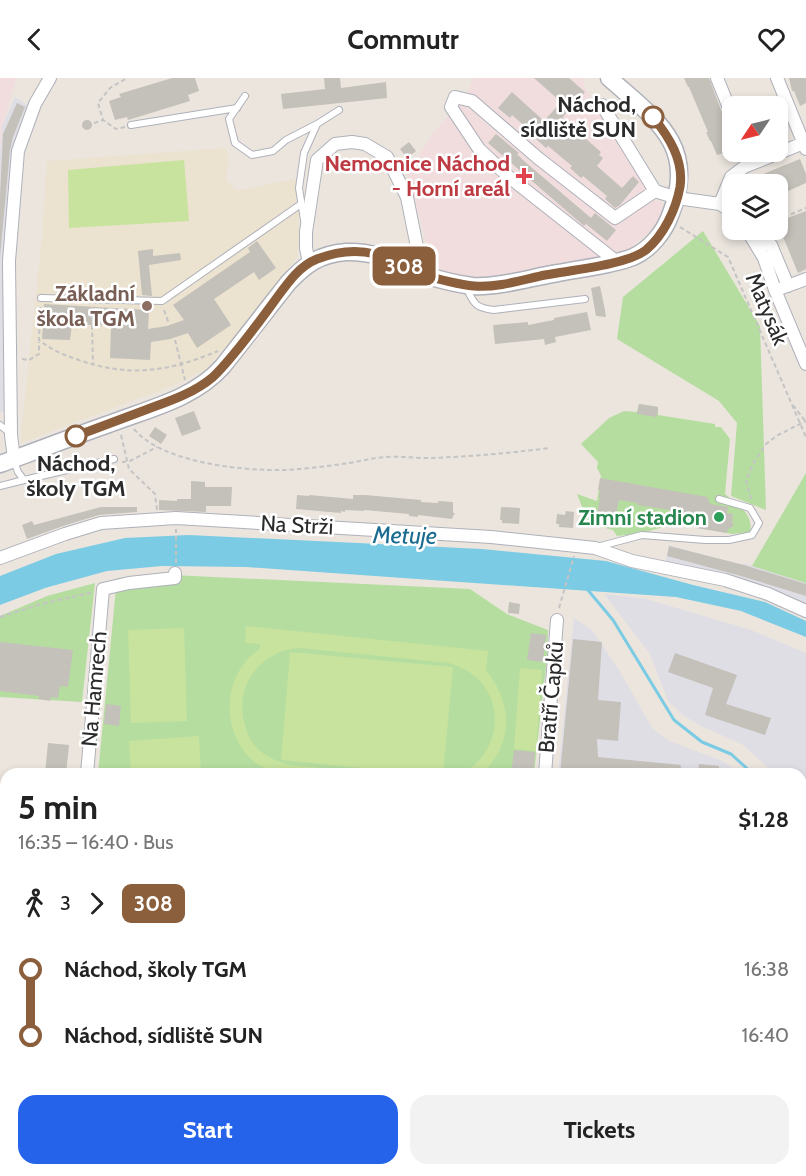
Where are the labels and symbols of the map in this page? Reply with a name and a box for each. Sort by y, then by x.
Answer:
place label: Náchod, sídliště SUN [521,91,636,143]
north arrow [722,96,788,162]
marker: Náchod, sídliště SUN [642,106,664,128]
place label: Nemocnice Náchod - Horní areál [325,150,510,202]
marker: Nemocnice Náchod - Horní areál [515,167,533,185]
line badge: 308 [370,246,438,285]
street label: Matysák [740,269,794,349]
place label: Základní škola TGM [36,280,135,332]
marker: Základní škola TGM [140,299,154,313]
marker: Náchod, školy TGM [65,425,87,447]
place label: Náchod, školy TGM [26,450,126,502]
place label: Zimní stadion [578,504,707,531]
street label: Na Strži [260,510,334,540]
marker: Zimní stadion [712,510,726,524]
water label: Metuje [372,520,437,550]
street label: Na Hamrech [76,630,112,748]
street label: Bratří Čapků [533,640,569,754]

